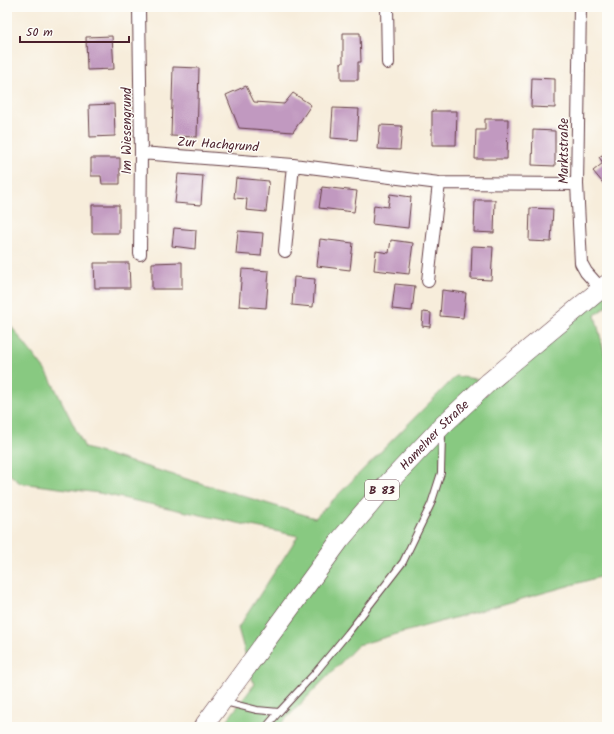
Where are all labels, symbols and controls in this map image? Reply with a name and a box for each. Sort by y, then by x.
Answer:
scale bar [20,18,129,44]
text: 50 m [26,23,53,42]
street label: Im Wiesengrund [117,87,138,175]
street label: Marktstraße [554,118,575,184]
street label: Zur Hachgrund [177,132,260,158]
street label: Hamelner Straße [395,395,474,475]
road number: B 83 [365,480,399,500]

